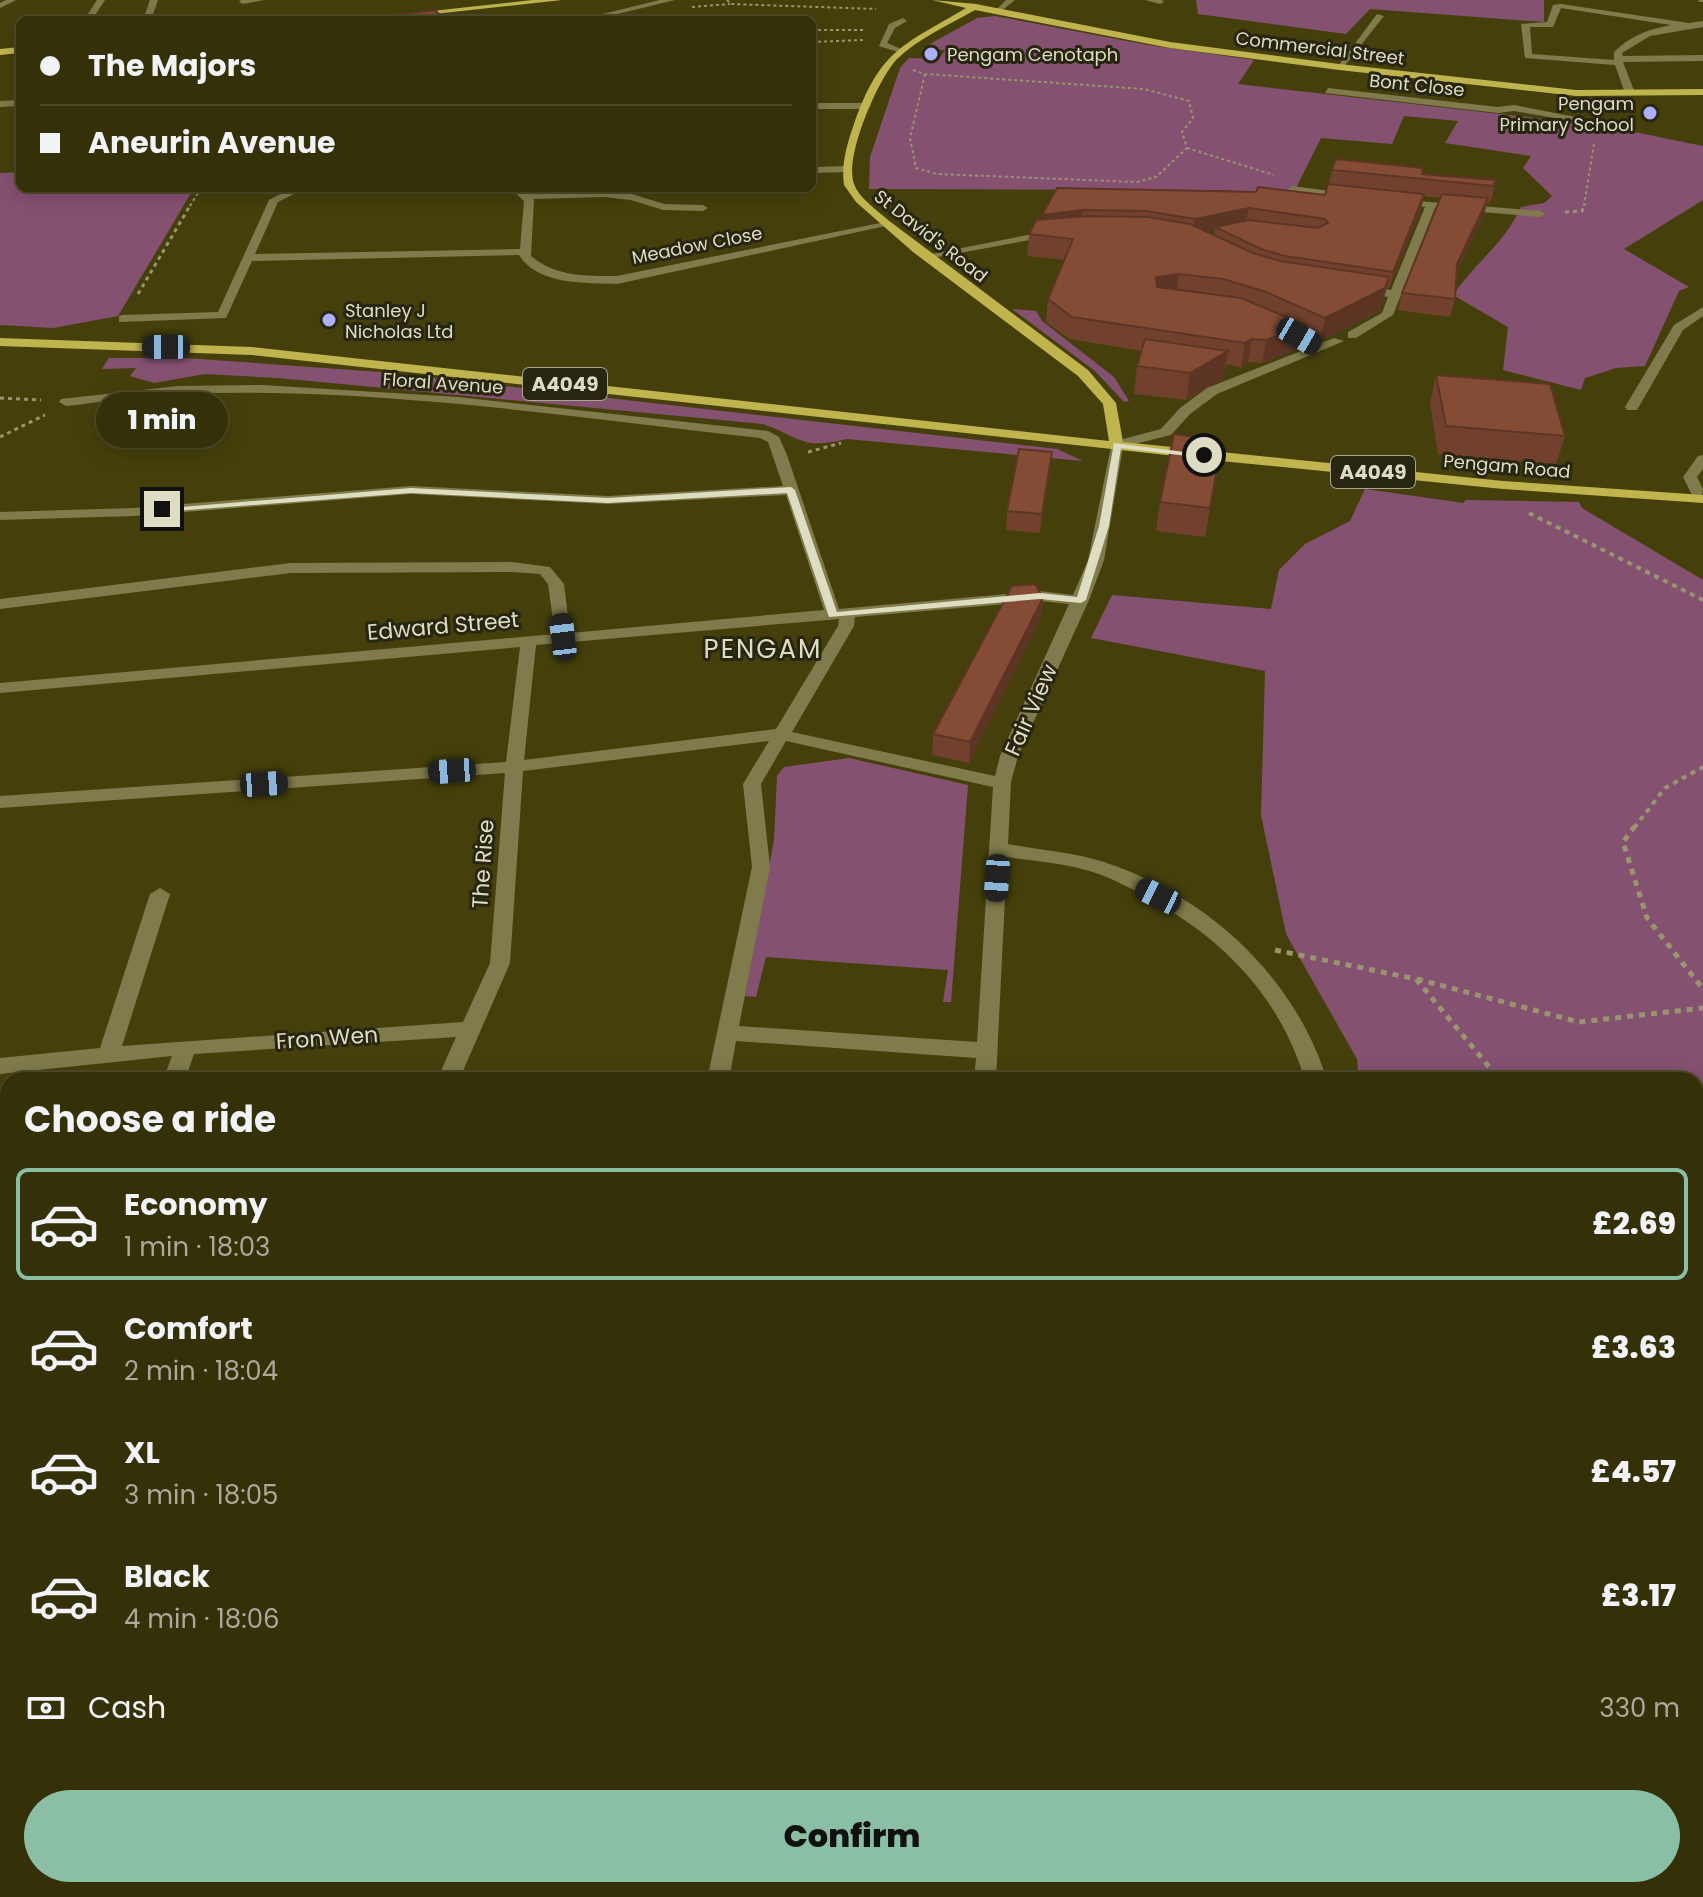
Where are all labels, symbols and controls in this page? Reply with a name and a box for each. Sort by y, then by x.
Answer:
street label: Commercial Street [1234,25,1406,71]
place label: Pengam Cenotaph [947,42,1118,67]
text: The Majors [88,44,256,87]
marker: Pengam Cenotaph [922,45,940,63]
street label: Bont Close [1368,68,1466,102]
place label: Pengam Primary School [1500,91,1634,137]
marker: Pengam Primary School [1641,104,1659,122]
text: Aneurin Avenue [88,121,336,164]
street label: St David's Road [869,184,993,288]
street label: Meadow Close [630,220,764,270]
place label: Stanley J Nicholas Ltd [345,298,453,344]
marker: Stanley J Nicholas Ltd [320,311,338,329]
car [1272,314,1326,358]
car [142,335,190,359]
street label: Floral Avenue [382,366,504,400]
road number: A4049 [523,368,607,400]
callout: 1 min [96,393,228,449]
text: 1 min [128,402,196,438]
route start [1186,437,1222,473]
street label: Pengam Road [1442,448,1572,484]
road number: A4049 [1331,456,1415,488]
route end [144,491,180,527]
street label: Edward Street [366,604,520,648]
car [548,612,578,662]
district label: PENGAM [704,631,822,667]
street label: Fair View [997,659,1065,761]
car [427,757,477,785]
car [239,770,289,798]
street label: The Rise [464,818,502,910]
car [983,853,1011,903]
car [1131,875,1185,917]
street label: Fron Wen [275,1019,379,1057]
text: Choose a ride [24,1094,276,1145]
text: Economy [124,1183,268,1226]
icon: car [28,1188,100,1260]
text: £2.69 [1593,1202,1676,1245]
text: 1 min · 18:03 [124,1229,270,1265]
text: Comfort [124,1307,253,1350]
icon: car [28,1312,100,1384]
text: £3.63 [1591,1326,1676,1369]
text: 2 min · 18:04 [124,1353,278,1389]
text: XL [124,1431,160,1474]
icon: car [28,1436,100,1508]
text: £4.57 [1591,1450,1676,1493]
text: 3 min · 18:05 [124,1477,278,1513]
text: Black [124,1555,210,1598]
icon: car [28,1560,100,1632]
text: £3.17 [1601,1574,1676,1617]
text: 4 min · 18:06 [124,1601,280,1637]
icon: cash [24,1686,68,1730]
text: Cash [88,1686,166,1729]
text: 330 m [1599,1690,1680,1726]
button: Confirm [24,1790,1680,1882]

